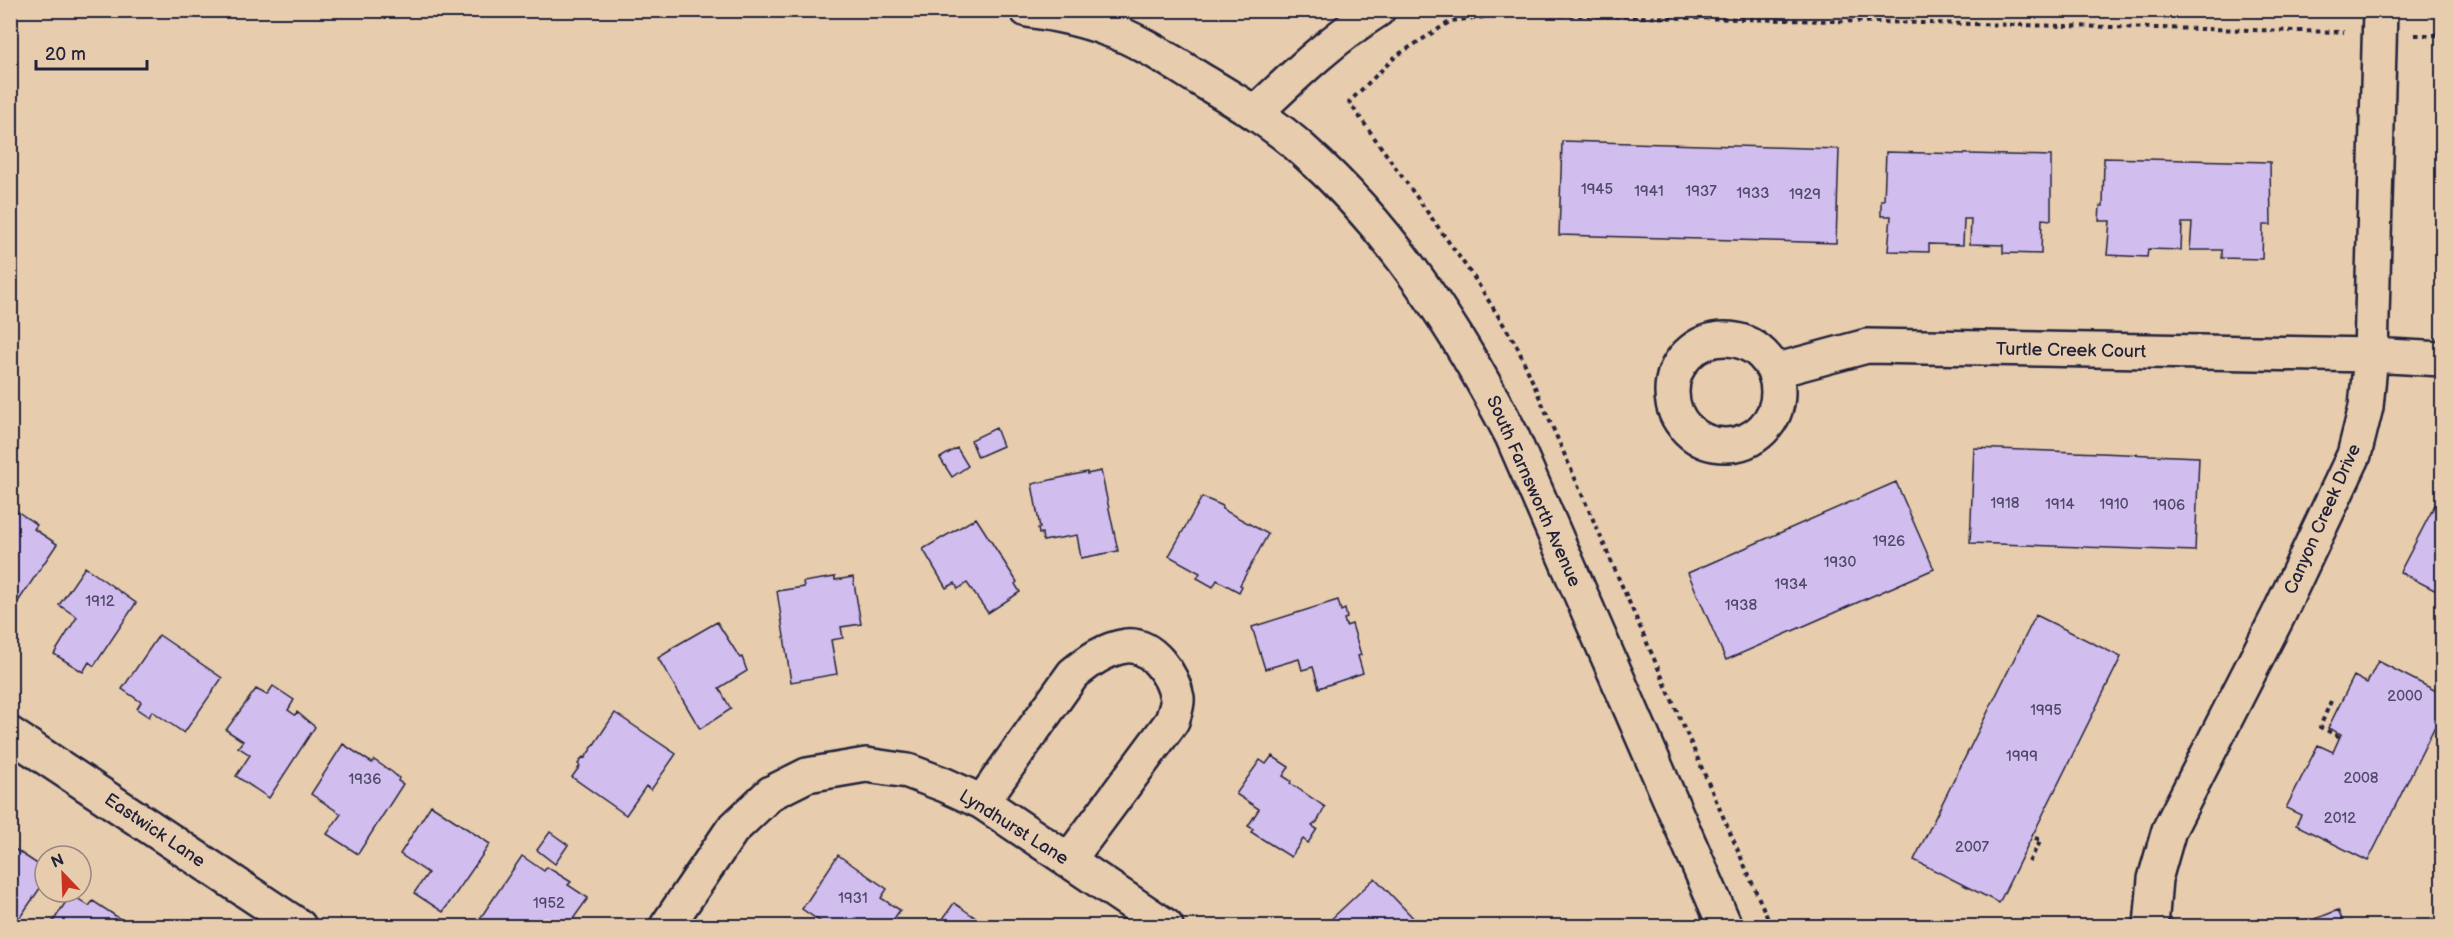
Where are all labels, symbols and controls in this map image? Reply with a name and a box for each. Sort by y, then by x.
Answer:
scale bar [36,33,147,71]
text: 20 m [45,44,86,65]
house number: 1945 [1581,180,1613,199]
house number: 1941 [1634,182,1664,201]
house number: 1937 [1685,182,1717,201]
house number: 1933 [1737,184,1769,203]
house number: 1929 [1789,185,1821,204]
street label: Turtle Creek Court [1996,339,2147,362]
street label: South Farnsworth Avenue [1482,392,1585,590]
street label: Canyon Creek Drive [2280,441,2365,598]
house number: 1918 [1990,494,2020,513]
house number: 1914 [2045,495,2075,514]
house number: 1910 [2099,495,2129,514]
house number: 1906 [2153,496,2185,515]
house number: 1926 [1873,532,1905,551]
house number: 1930 [1824,553,1856,572]
house number: 1934 [1775,575,1807,594]
house number: 1912 [85,592,115,611]
house number: 1938 [1725,596,1757,615]
house number: 2000 [2387,687,2423,706]
house number: 1995 [2030,701,2062,720]
house number: 1999 [2006,747,2038,766]
house number: 2008 [2343,769,2379,788]
house number: 1936 [349,770,381,789]
street label: Lyndhurst Lane [955,785,1072,870]
street label: Eastwick Lane [100,789,209,872]
house number: 2012 [2324,809,2356,828]
house number: 2007 [1955,838,1990,857]
north arrow [33,844,93,904]
text: N [48,850,67,873]
house number: 1931 [838,889,868,908]
house number: 1952 [533,894,565,913]

